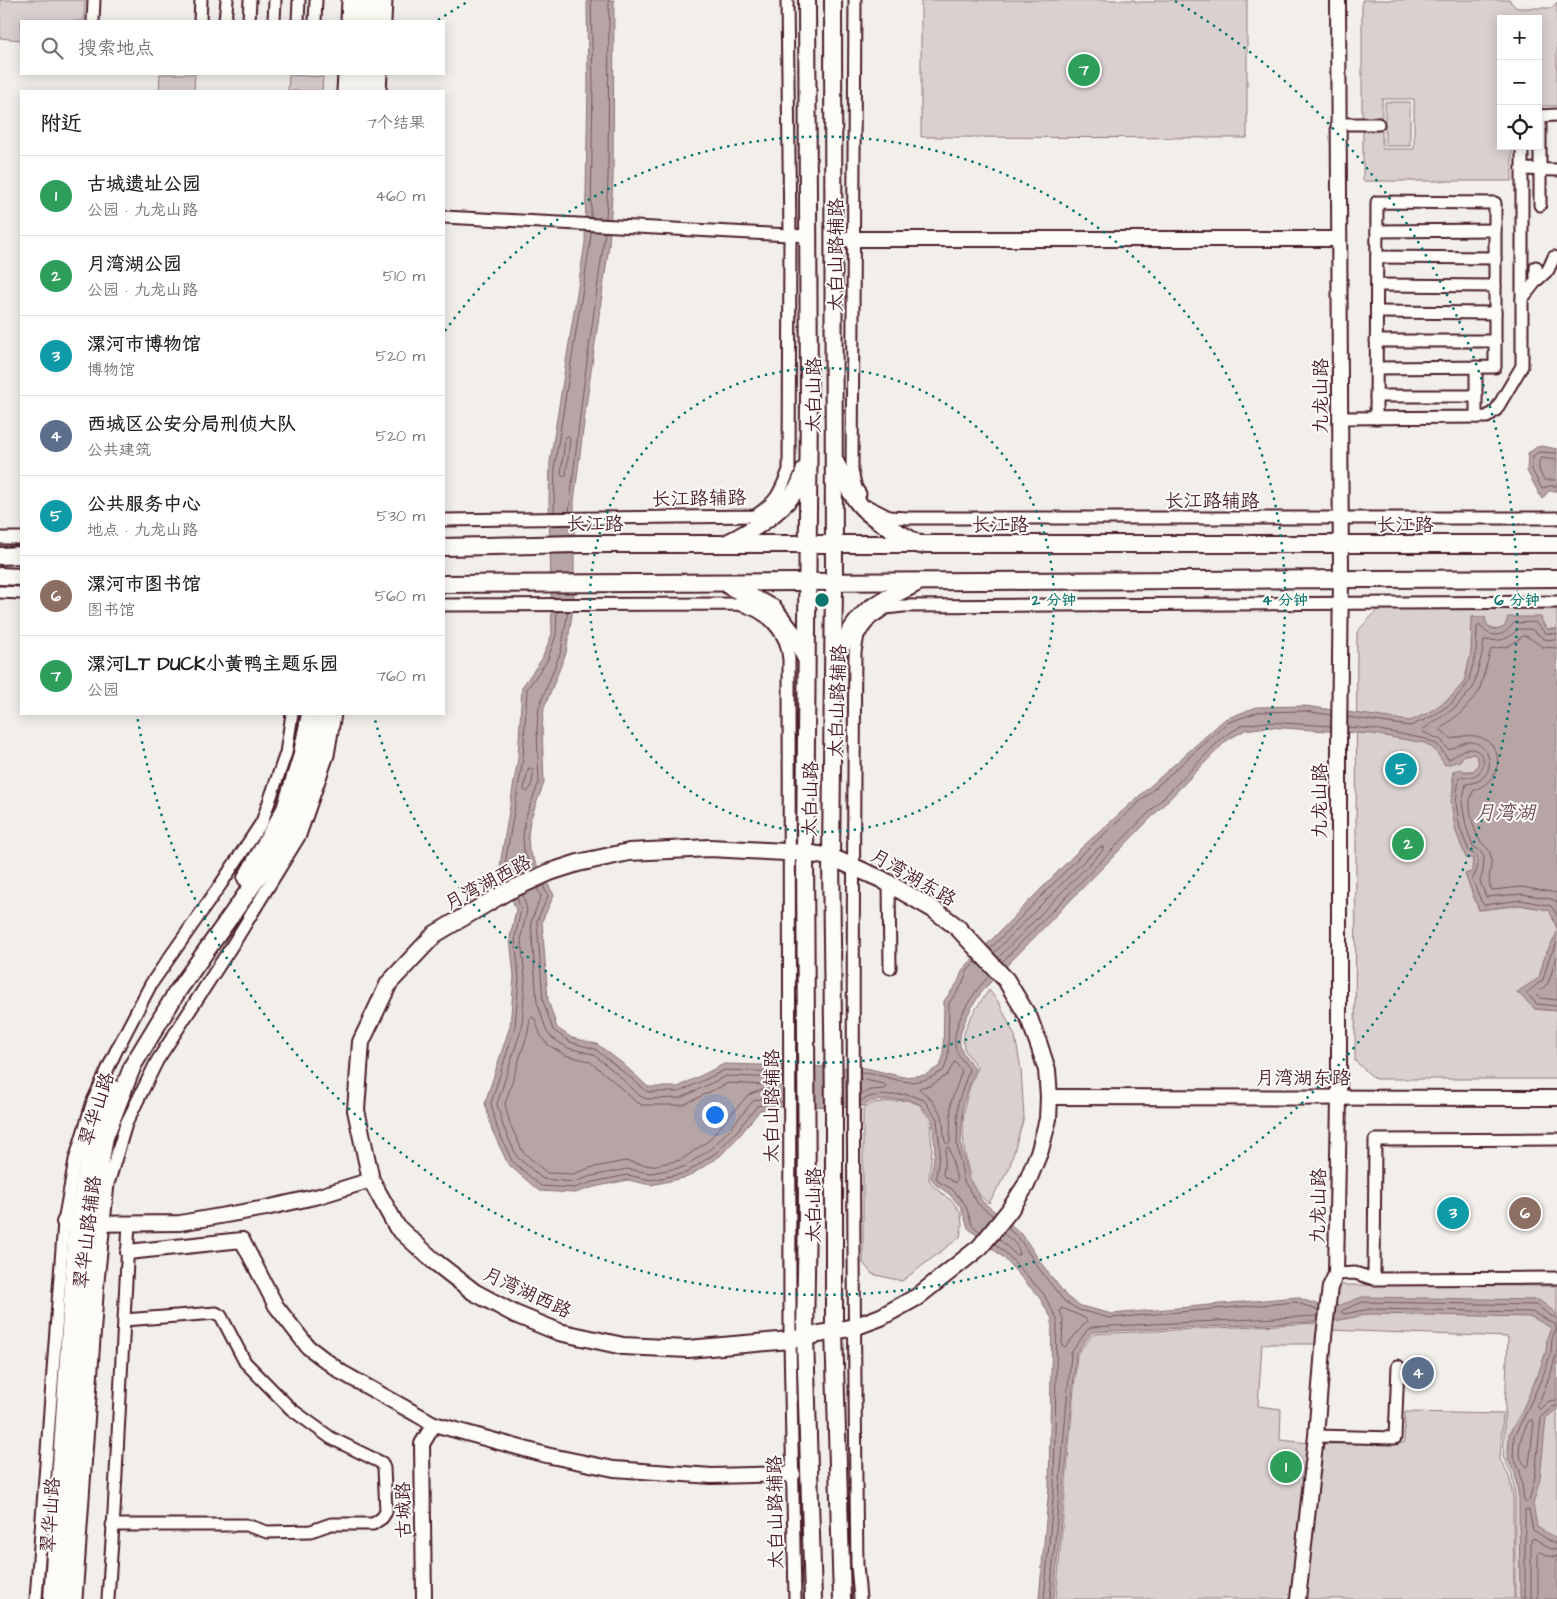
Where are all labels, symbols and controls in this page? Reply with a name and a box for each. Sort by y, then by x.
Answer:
map controls [1497,15,1542,150]
button: + [1497,15,1542,60]
search box [20,20,445,75]
icon: search [38,34,66,62]
text: 搜索地点 [78,35,154,62]
pin: 7 [1068,51,1100,89]
button: − [1497,60,1542,105]
button: locate [1497,105,1542,150]
text: 附近 [40,109,82,138]
text: 7个结果 [367,112,425,134]
text: 古城遗址公园 [87,171,201,198]
text: 1 [55,185,57,207]
text: 460 m [375,185,425,207]
street label: 太白山路辅路 [823,198,850,312]
text: 公园 · 九龙山路 [87,199,198,221]
text: 月湾湖公园 [87,251,182,278]
text: 2 [51,265,61,287]
text: 510 m [383,265,425,287]
text: 公园 · 九龙山路 [87,279,198,301]
text: 漯河市博物馆 [87,331,201,358]
text: 3 [52,345,60,367]
text: 520 m [376,345,425,367]
street label: 太白山路 [801,357,828,433]
street label: 九龙山路 [1308,358,1335,434]
text: 博物馆 [87,359,135,381]
text: 西城区公安分局刑侦大队 [87,411,296,438]
text: 4 [51,425,61,447]
text: 520 m [376,425,425,447]
text: 公共建筑 [87,439,151,461]
street label: 长江路辅路 [651,485,747,513]
street label: 长江路辅路 [1164,488,1260,515]
text: 公共服务中心 [87,491,201,518]
text: 5 [50,505,62,527]
text: 530 m [377,505,425,527]
street label: 长江路 [566,511,624,538]
street label: 长江路 [971,512,1029,539]
street label: 长江路 [1376,512,1434,539]
text: 地点 · 九龙山路 [87,519,198,541]
text: 漯河市图书馆 [87,571,201,598]
text: 6 [51,585,61,607]
text: 560 m [375,585,425,607]
text: 2 分钟 [1031,590,1076,611]
text: 4 分钟 [1262,590,1308,611]
text: 6 分钟 [1494,590,1540,611]
centre of rings [813,591,831,609]
text: 图书馆 [87,599,135,621]
street label: 太白山路辅路 [823,644,853,758]
text: 漯河LT DUCK小黄鸭主题乐园 [87,651,339,678]
text: 7 [51,665,61,687]
text: 760 m [376,665,425,687]
text: 公园 [87,679,119,701]
pin: 5 [1385,750,1417,788]
street label: 太白山路 [797,761,825,837]
street label: 九龙山路 [1307,763,1334,839]
water label: 月湾湖 [1475,799,1537,827]
pin: 2 [1392,825,1424,863]
street label: 月湾湖东路 [865,843,961,913]
street label: 月湾湖西路 [440,849,536,917]
street label: 太白山路辅路 [759,1049,786,1163]
street label: 月湾湖东路 [1255,1065,1351,1092]
street label: 翠华山路 [72,1069,122,1149]
your location [702,1102,728,1128]
street label: 太白山路 [801,1167,828,1243]
street label: 九龙山路 [1305,1168,1333,1244]
street label: 翠华山路辅路 [68,1174,108,1290]
pin: 3 [1437,1194,1469,1232]
pin: 6 [1509,1194,1541,1232]
street label: 月湾湖西路 [478,1261,576,1325]
pin: 4 [1402,1354,1434,1392]
pin: 1 [1270,1448,1302,1486]
street label: 太白山路辅路 [762,1455,790,1569]
street label: 翠华山路 [35,1476,67,1554]
street label: 古城路 [390,1481,418,1539]

